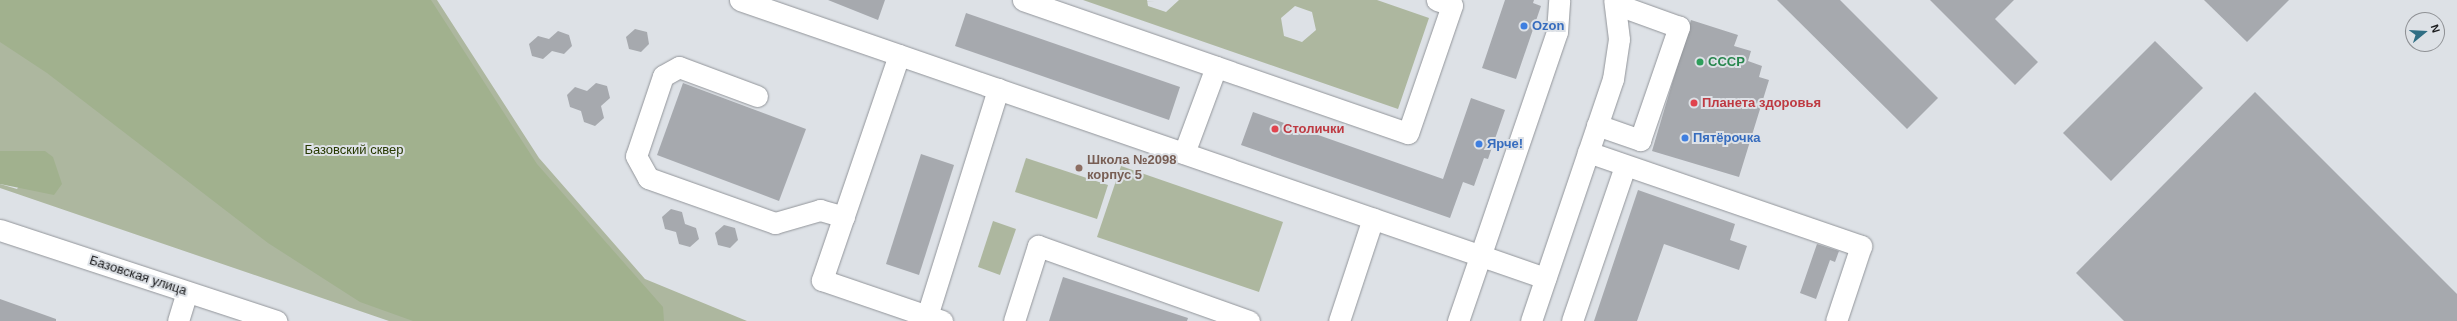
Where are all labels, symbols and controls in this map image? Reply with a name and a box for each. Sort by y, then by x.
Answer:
north arrow [2405,12,2445,52]
place label: Ozon [1532,18,1564,34]
marker: Ozon [1519,21,1529,31]
text: N [2429,23,2442,34]
place label: СССР [1708,54,1745,70]
marker: СССР [1695,57,1705,67]
place label: Планета здоровья [1702,95,1821,111]
marker: Планета здоровья [1689,98,1699,108]
place label: Столички [1283,121,1344,137]
marker: Столички [1270,124,1280,134]
place label: Пятёрочка [1693,130,1760,146]
marker: Пятёрочка [1680,133,1690,143]
place label: Ярче! [1487,136,1523,152]
marker: Ярче! [1474,139,1484,149]
park label: Базовский сквер [304,142,404,158]
place label: Школа №2098 корпус 5 [1087,153,1177,184]
marker: Школа №2098 корпус 5 [1074,163,1084,173]
street label: Базовская улица [87,253,189,299]

